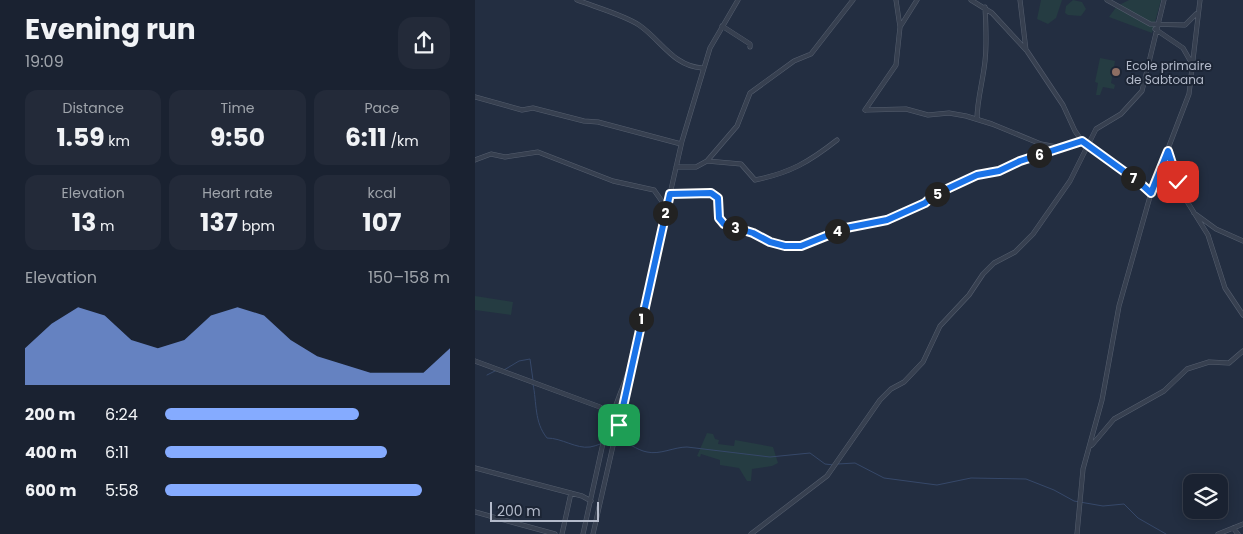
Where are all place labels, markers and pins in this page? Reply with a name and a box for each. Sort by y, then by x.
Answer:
place label: Ecole primaire de Sabtoana [1126,57,1212,88]
marker: Ecole primaire de Sabtoana [1110,66,1122,78]
pin: 6 [1027,142,1051,168]
pin [1157,161,1199,203]
pin: 7 [1121,166,1145,190]
pin: 5 [925,182,949,206]
pin: 2 [653,200,677,226]
pin: 3 [723,216,747,240]
pin: 4 [825,218,849,244]
pin: 1 [629,306,653,332]
pin [598,404,640,446]

